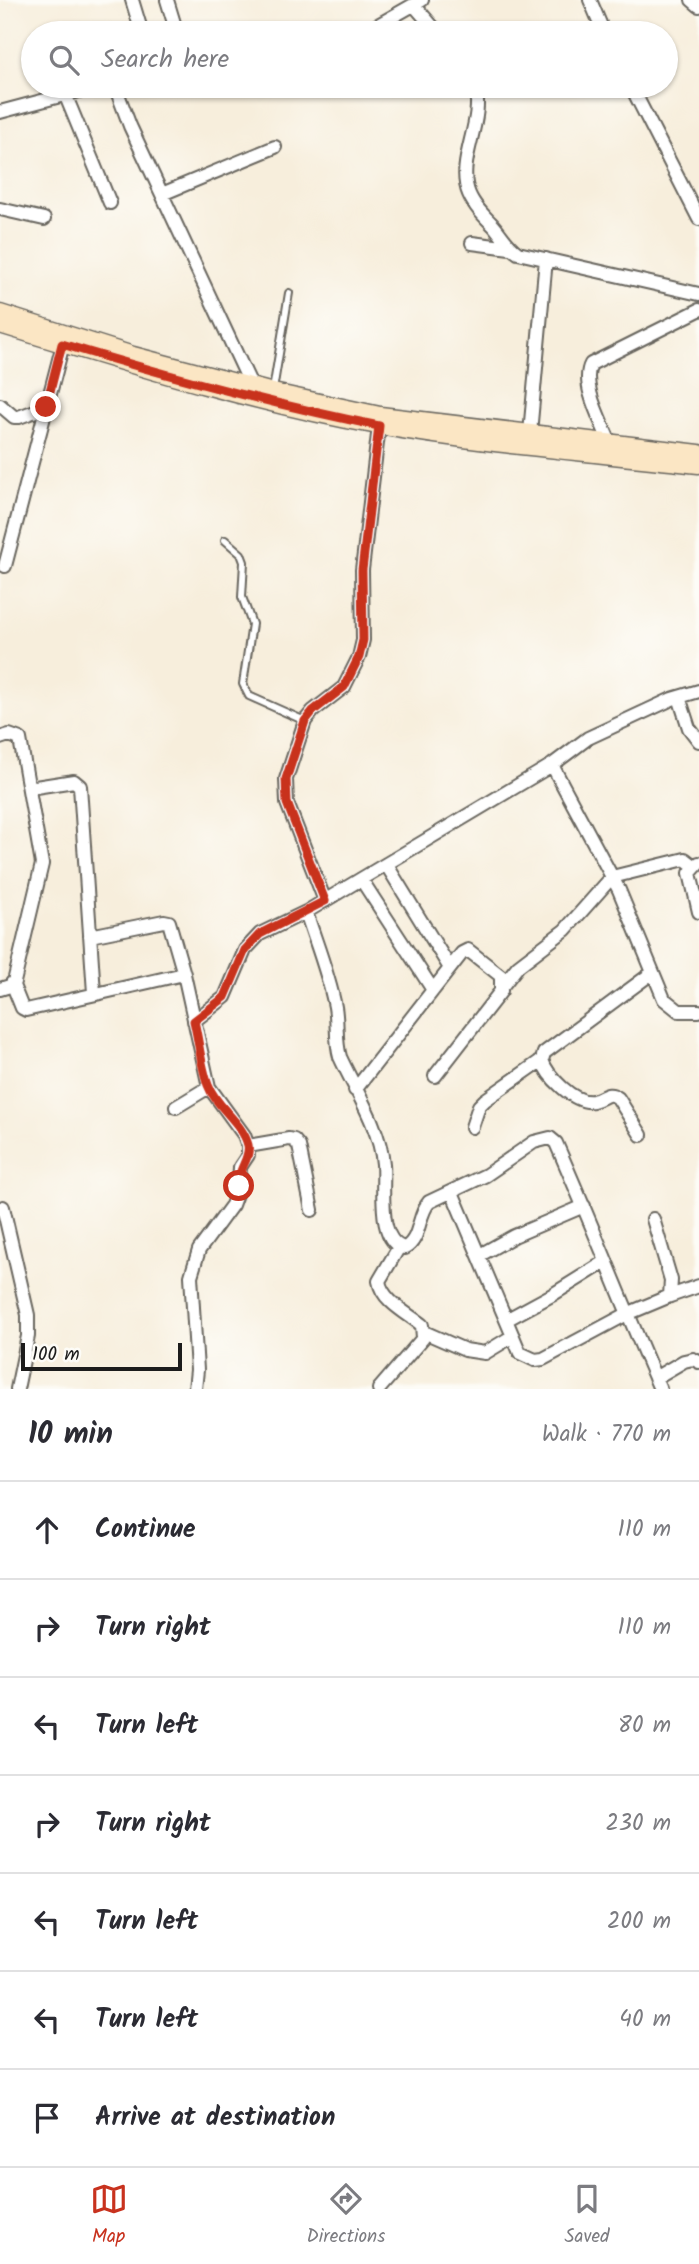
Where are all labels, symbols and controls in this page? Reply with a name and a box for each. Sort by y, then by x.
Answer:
search box [21,21,678,98]
text: Search here [101,39,229,81]
icon: search [45,41,83,79]
route end [30,391,61,422]
route start [223,1170,254,1201]
scale bar [21,1340,182,1372]
text: 100 m [32,1340,80,1370]
text: 10 min [28,1411,113,1459]
text: Walk · 770 m [542,1417,671,1453]
text: Continue [95,1509,196,1551]
icon: ahead [28,1511,66,1549]
text: 110 m [618,1512,671,1548]
text: Turn right [95,1607,211,1649]
icon: right [28,1609,66,1647]
text: 110 m [618,1610,671,1646]
text: Turn left [95,1705,198,1747]
icon: left [28,1707,66,1745]
text: 80 m [618,1708,671,1744]
text: Turn right [95,1803,211,1845]
icon: right [28,1805,66,1843]
text: 230 m [605,1806,671,1842]
text: Turn left [95,1901,198,1943]
icon: left [28,1903,66,1941]
text: 200 m [607,1904,671,1940]
text: Turn left [95,1999,198,2041]
icon: left [28,2001,66,2039]
text: 40 m [619,2002,671,2038]
text: Arrive at destination [95,2097,335,2139]
icon: arrive [28,2099,66,2137]
tab: Map [90,2180,128,2252]
tab: Directions [307,2180,385,2252]
tab: Saved [564,2180,609,2252]

